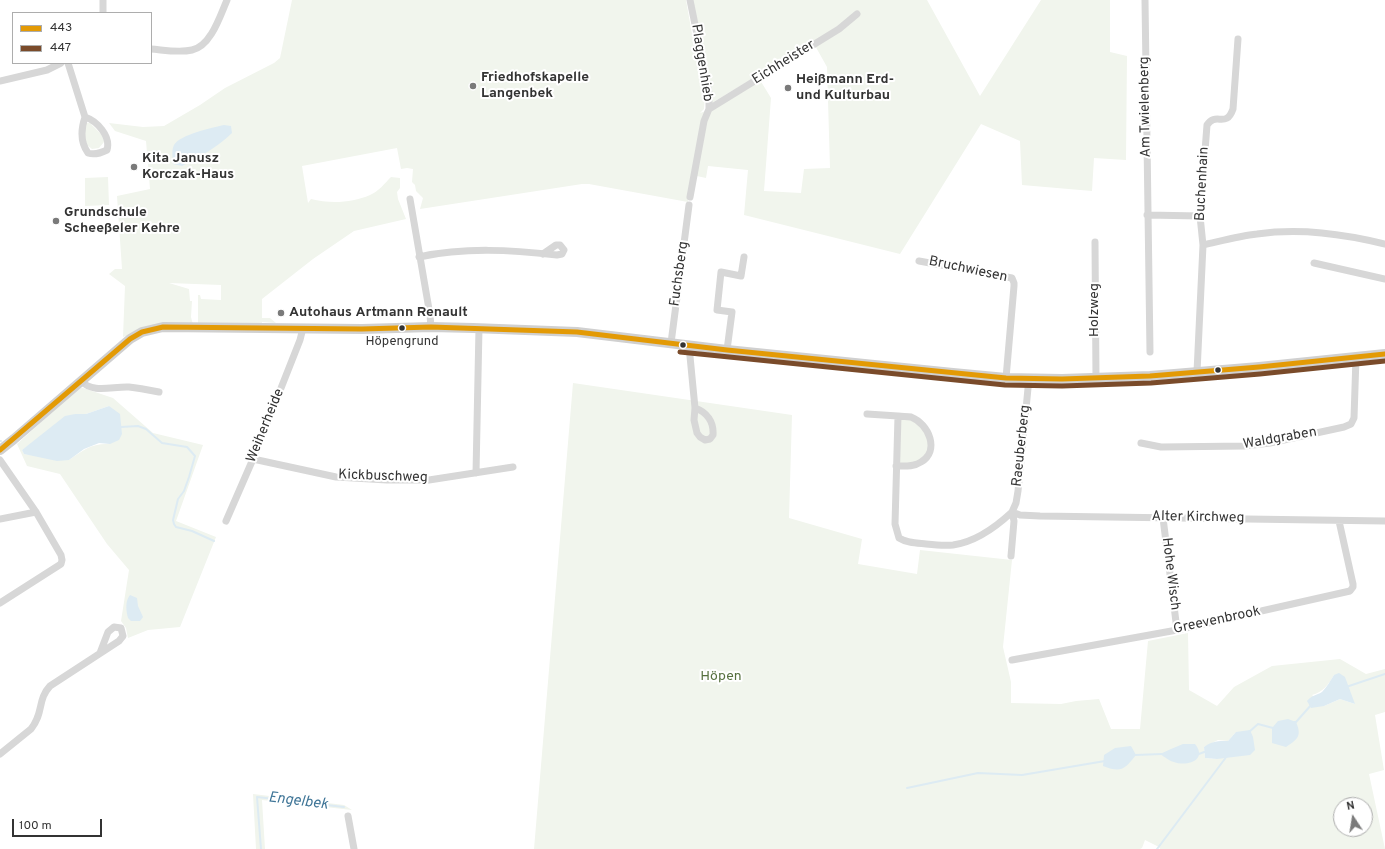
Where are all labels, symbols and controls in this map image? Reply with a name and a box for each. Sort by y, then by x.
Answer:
legend [12,12,152,64]
text: 443 [50,20,72,36]
street label: Plaggenhieb [687,23,715,103]
street label: Eichheister [750,37,818,89]
text: 447 [50,40,71,56]
street label: Am Twielenberg [1137,56,1155,158]
place label: Friedhofskapelle Langenbek [481,70,589,102]
place label: Heißmann Erd- und Kulturbau [796,72,894,104]
marker: Friedhofskapelle Langenbek [468,81,478,91]
marker: Heißmann Erd- und Kulturbau [783,83,793,93]
street label: Buchenhain [1193,146,1213,222]
place label: Kita Janusz Korczak-Haus [142,151,234,184]
marker: Kita Janusz Korczak-Haus [129,162,139,172]
place label: Grundschule Scheeßeler Kehre [64,205,180,238]
marker: Grundschule Scheeßeler Kehre [51,216,61,226]
street label: Fuchsberg [667,240,693,308]
street label: Bruchwiesen [927,253,1009,287]
street label: Holzweg [1087,283,1103,337]
place label: Autohaus Artmann Renault [289,305,468,321]
marker: Autohaus Artmann Renault [276,308,286,318]
marker: Höpengrund [397,323,407,333]
place label: Höpengrund [365,334,439,350]
unlabelled marker [678,340,688,350]
unlabelled marker [1213,365,1223,375]
street label: Weiherheide [244,387,288,465]
street label: Raeuberberg [1009,404,1035,488]
street label: Waldgraben [1242,424,1318,454]
street label: Kickbuschweg [338,467,428,487]
street label: Alter Kirchweg [1151,509,1245,527]
street label: Hohe Wisch [1157,537,1183,611]
street label: Greevenbrook [1172,604,1262,638]
park label: Höpen [700,669,742,685]
water label: Engelbek [267,789,329,815]
north arrow [1333,797,1373,837]
text: N [1345,799,1356,814]
scale bar [14,811,104,837]
text: 100 m [19,818,52,834]

